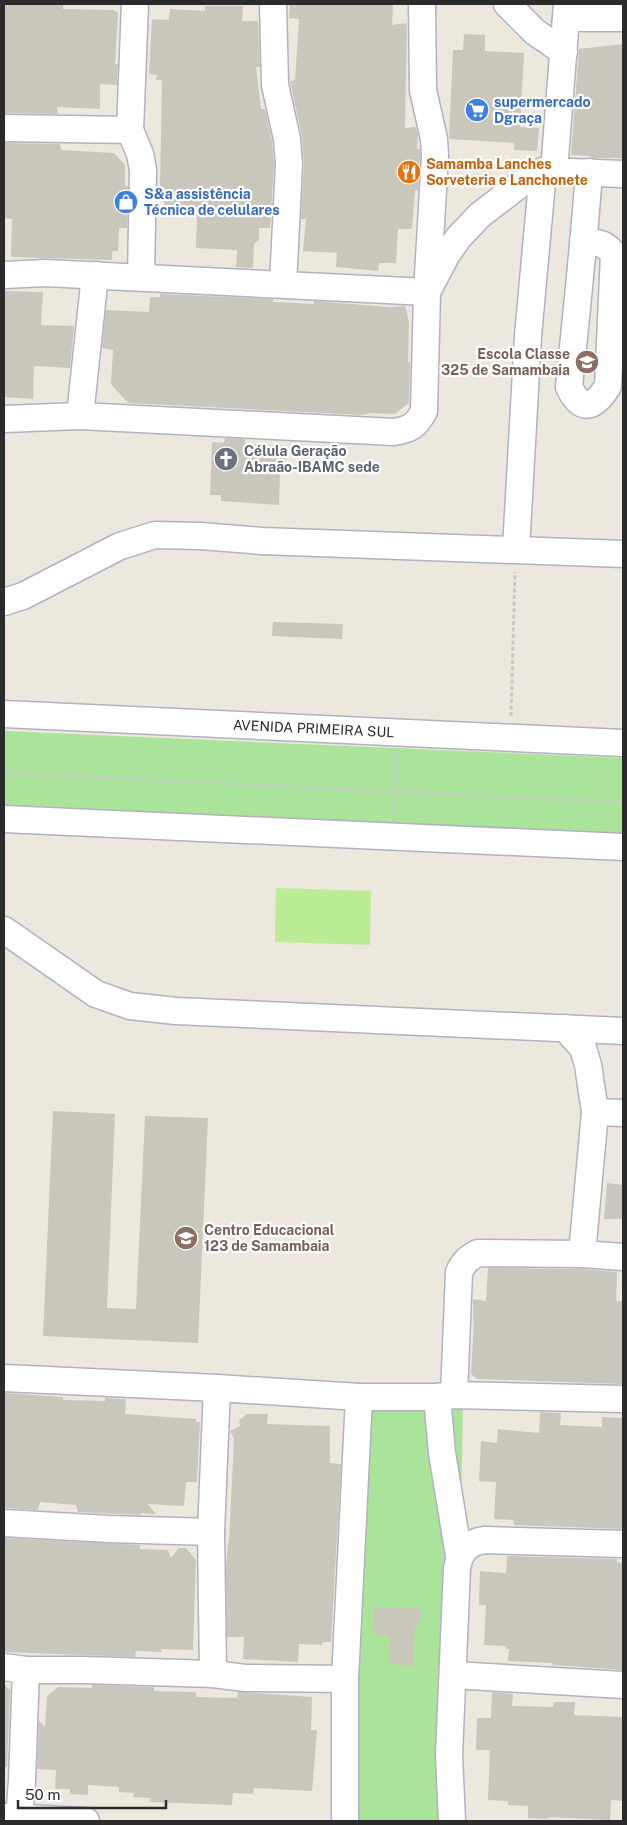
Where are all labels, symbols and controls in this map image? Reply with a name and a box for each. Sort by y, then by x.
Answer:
place label: supermercado Dgraça [494,94,591,126]
supermarket icon: supermercado Dgraça [464,97,490,123]
place label: Samamba Lanches Sorveteria e Lanchonete [426,156,588,188]
restaurant icon: Samamba Lanches Sorveteria e Lanchonete [396,159,422,185]
place label: S&a assistência Técnica de celulares [144,186,280,218]
shop icon: S&a assistência Técnica de celulares [113,189,139,215]
place label: Escola Classe 325 de Samambaia [441,346,570,378]
school or university icon: Escola Classe 325 de Samambaia [574,349,600,375]
place label: Célula Geração Abraão-IBAMC sede [244,443,380,475]
church icon: Célula Geração Abraão-IBAMC sede [213,446,239,472]
street label: AVENIDA PRIMEIRA SUL [233,717,395,740]
place label: Centro Educacional 123 de Samambaia [204,1222,335,1254]
school or university icon: Centro Educacional 123 de Samambaia [173,1225,199,1251]
scale bar [18,1778,165,1810]
text: 50 m [25,1786,60,1803]

